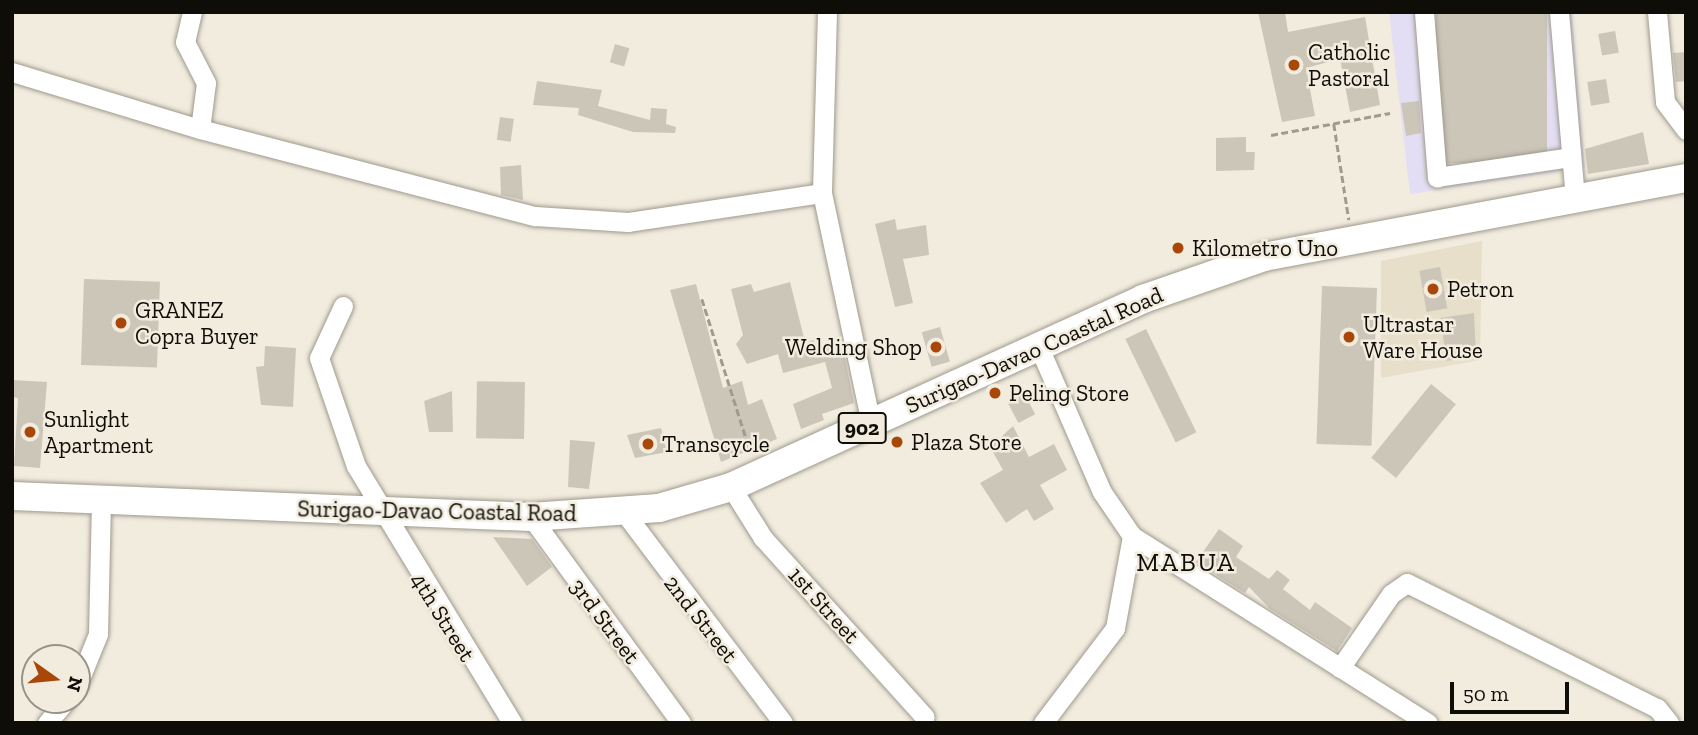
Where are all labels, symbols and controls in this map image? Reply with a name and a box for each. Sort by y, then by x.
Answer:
place label: Catholic Pastoral [1308,38,1390,92]
marker: Catholic Pastoral [1286,57,1302,73]
place label: Kilometro Uno [1192,234,1338,262]
marker: Kilometro Uno [1170,240,1186,256]
place label: Petron [1447,275,1514,303]
street label: Surigao-Davao Coastal Road [901,281,1167,419]
marker: Petron [1425,281,1441,297]
place label: GRANEZ Copra Buyer [135,296,259,350]
place label: Ultrastar Ware House [1363,310,1483,364]
marker: GRANEZ Copra Buyer [113,315,129,331]
marker: Ultrastar Ware House [1341,329,1357,345]
place label: Welding Shop [785,333,922,361]
marker: Welding Shop [928,339,944,355]
place label: Peling Store [1009,379,1129,407]
marker: Peling Store [987,385,1003,401]
place label: Sunlight Apartment [44,405,153,459]
road number: 902 [838,410,886,446]
marker: Sunlight Apartment [22,424,38,440]
place label: Plaza Store [911,428,1021,456]
place label: Transcycle [662,430,770,458]
marker: Plaza Store [889,434,905,450]
marker: Transcycle [640,436,656,452]
street label: Surigao-Davao Coastal Road [297,495,577,527]
district label: MABUA [1137,547,1235,579]
street label: 1st Street [783,561,865,649]
street label: 4th Street [405,567,481,667]
street label: 2nd Street [658,570,744,668]
street label: 3rd Street [564,573,646,669]
north arrow [21,644,91,714]
scale bar [1453,668,1572,712]
text: N [62,674,88,694]
text: 50 m [1463,681,1509,706]

